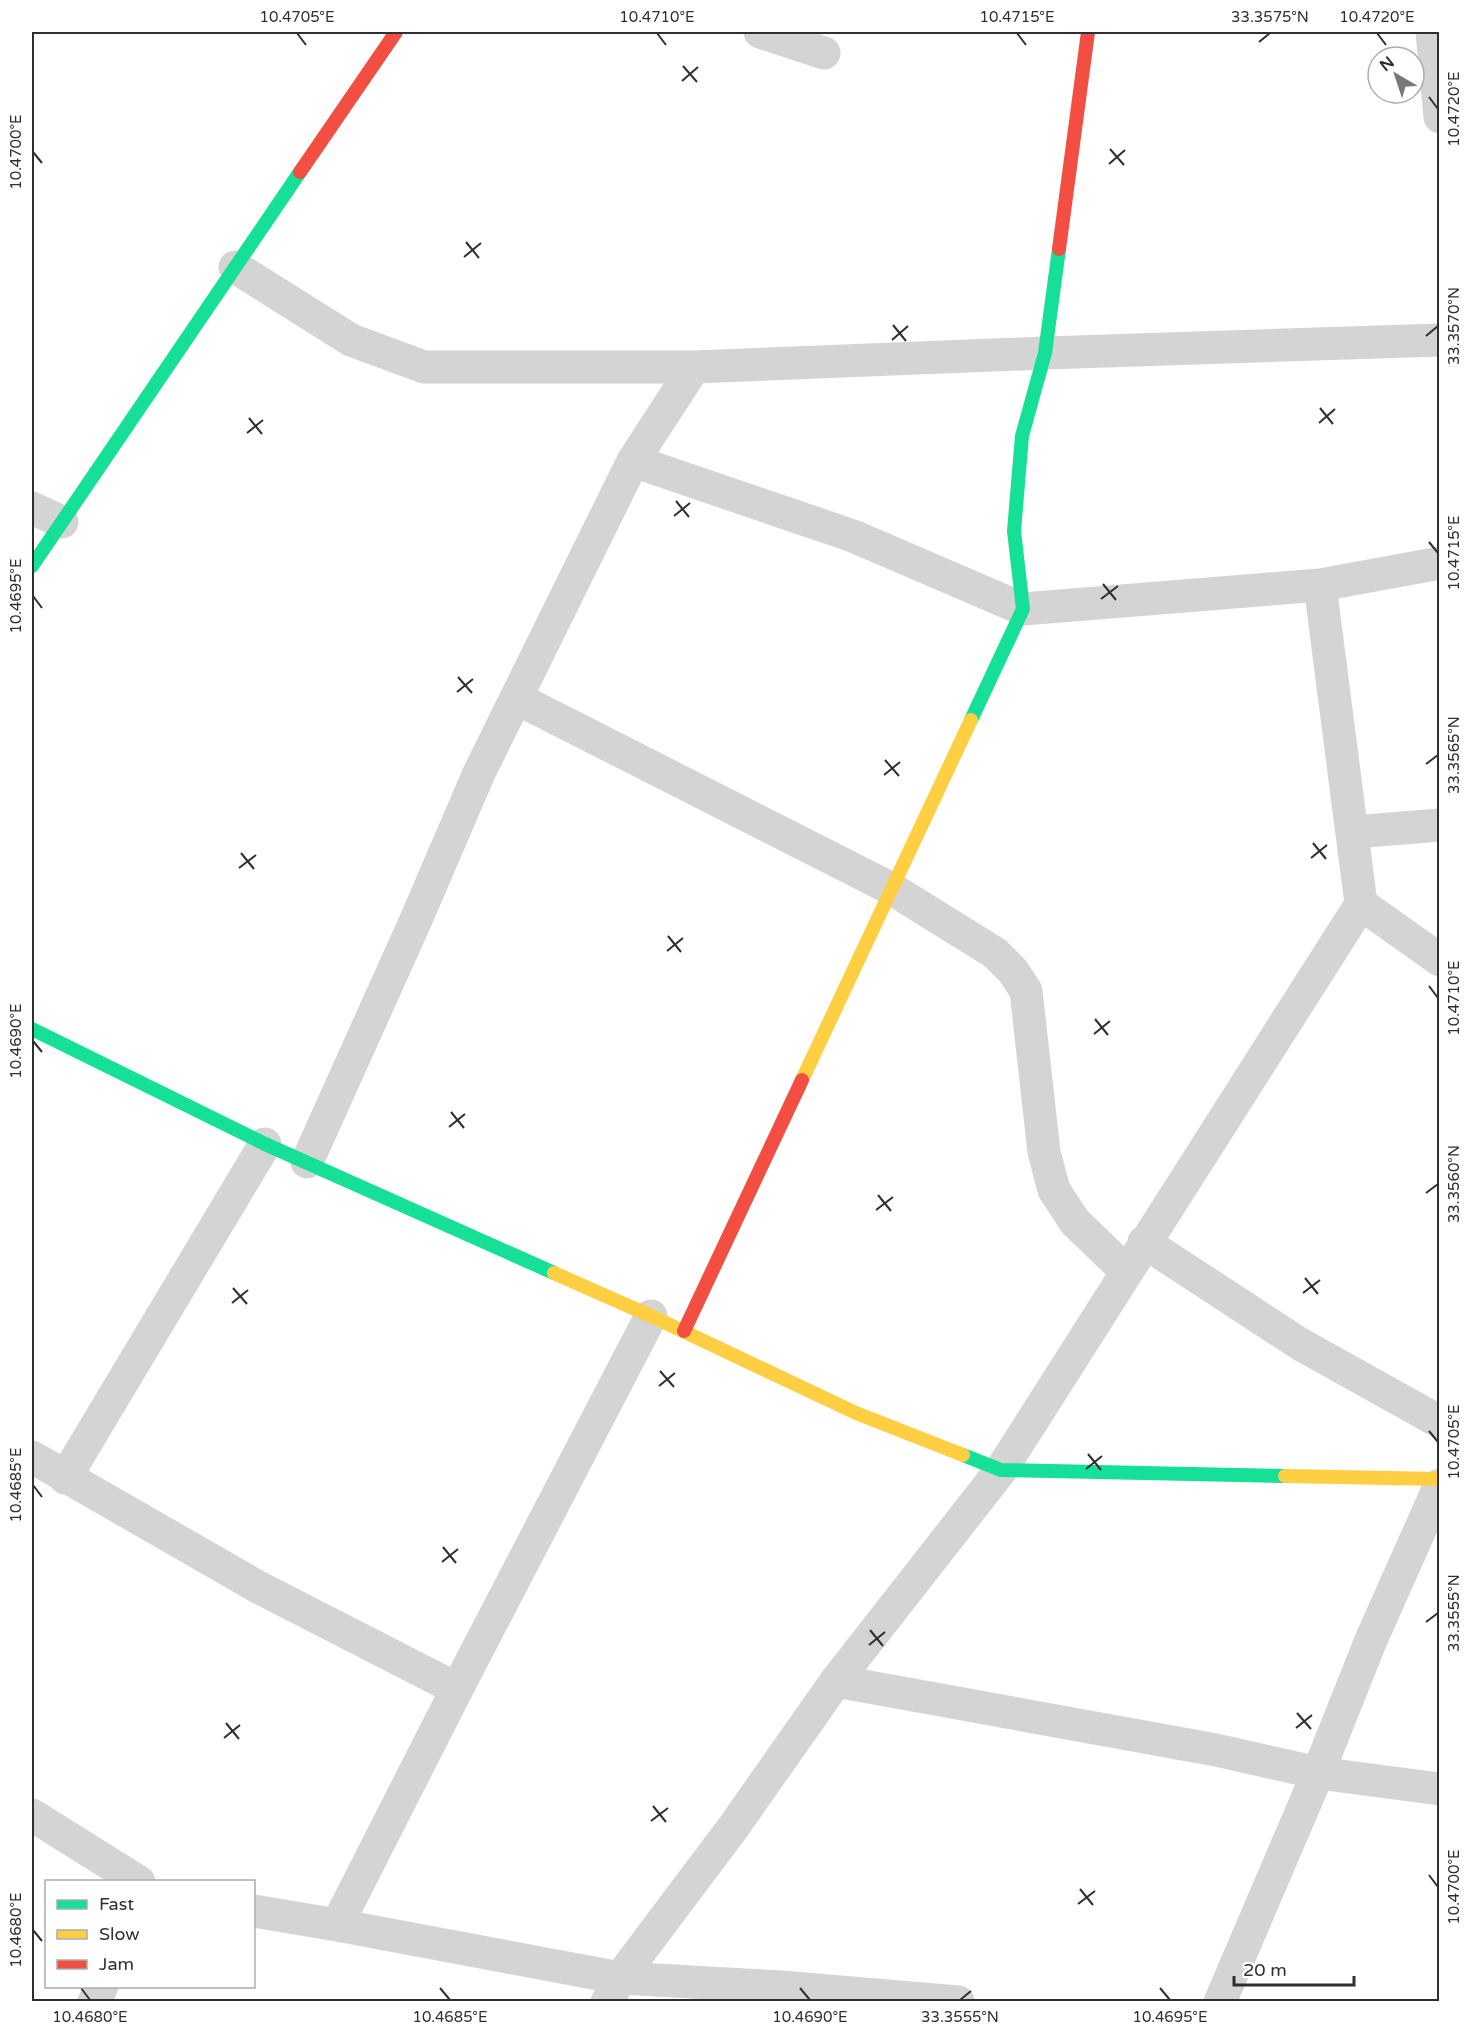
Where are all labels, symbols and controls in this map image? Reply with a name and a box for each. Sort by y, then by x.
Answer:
text: 10.4705°E [259,8,335,26]
text: 10.4710°E [619,8,695,26]
text: 10.4715°E [979,8,1055,26]
text: 33.3575°N [1231,8,1309,26]
text: 10.4720°E [1339,8,1415,26]
north arrow [1366,45,1426,105]
text: N [1376,52,1398,76]
text: 10.4720°E [1445,71,1463,147]
text: 10.4700°E [7,114,25,190]
text: 33.3570°N [1445,287,1463,365]
text: 10.4715°E [1445,515,1463,591]
text: 10.4695°E [7,558,25,634]
text: 33.3565°N [1445,716,1463,794]
text: 10.4710°E [1445,960,1463,1036]
text: 10.4690°E [7,1003,25,1079]
text: 33.3560°N [1445,1145,1463,1223]
text: 10.4705°E [1445,1404,1463,1480]
text: 10.4685°E [7,1447,25,1523]
text: 33.3555°N [1445,1574,1463,1652]
text: 10.4700°E [1445,1849,1463,1925]
legend [45,1880,255,1988]
text: 10.4680°E [7,1892,25,1968]
text: Fast [99,1893,134,1915]
text: Slow [99,1923,140,1945]
scale bar [1234,1949,1354,1987]
text: Jam [99,1953,134,1975]
text: 20 m [1243,1959,1287,1981]
text: 10.4680°E [52,2008,128,2026]
text: 10.4685°E [412,2008,488,2026]
text: 10.4690°E [772,2008,848,2026]
text: 33.3555°N [921,2008,999,2026]
text: 10.4695°E [1132,2008,1208,2026]

